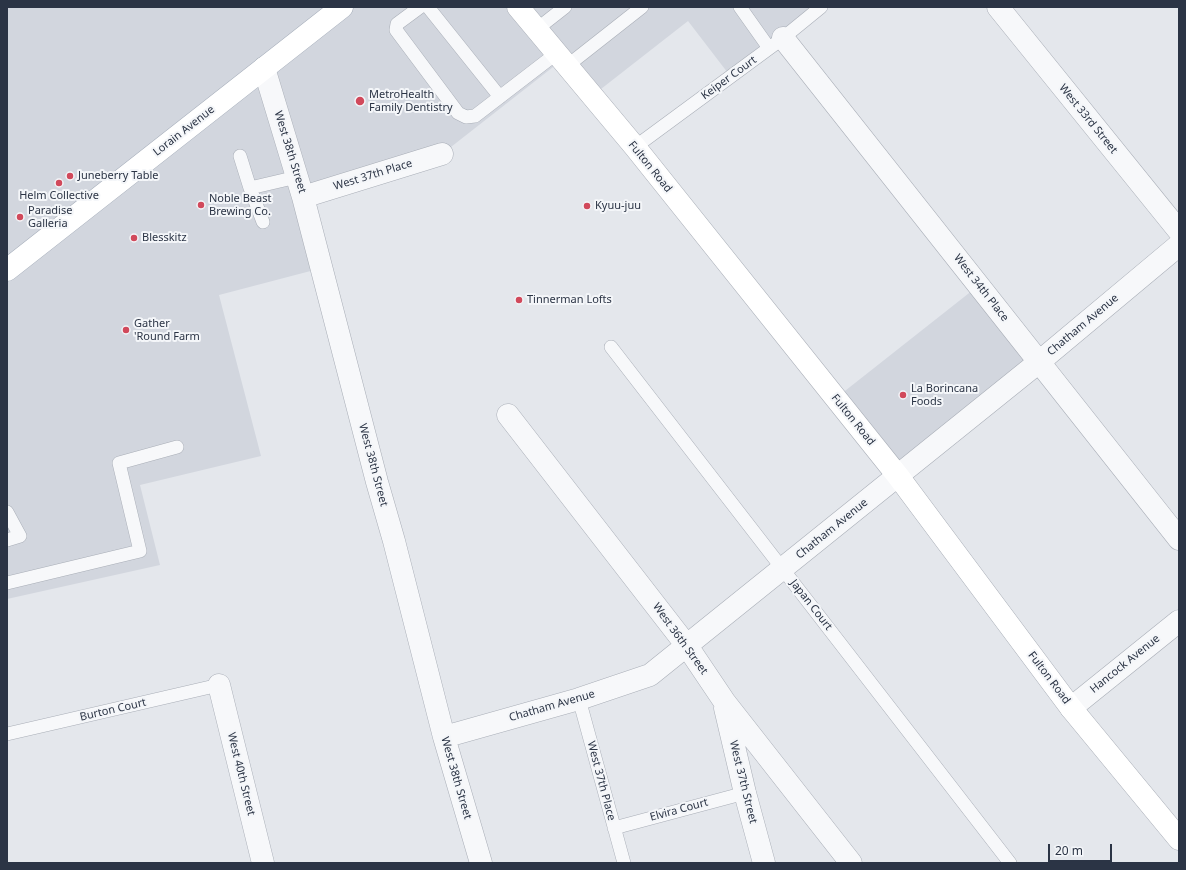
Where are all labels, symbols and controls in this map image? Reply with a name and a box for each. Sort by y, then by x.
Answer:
street label: Keiper Court [699,54,759,102]
street label: West 33rd Street [1056,82,1120,156]
place label: MetroHealth Family Dentistry [369,88,453,114]
marker: MetroHealth Family Dentistry [354,95,366,107]
street label: Lorain Avenue [151,103,217,159]
street label: West 38th Street [271,109,309,195]
street label: Fulton Road [625,139,675,195]
street label: West 37th Place [332,157,414,193]
place label: Juneberry Table [78,169,159,183]
marker: Juneberry Table [65,171,75,181]
marker: Helm Collective [54,178,64,188]
place label: Helm Collective [19,189,99,203]
place label: Noble Beast Brewing Co. [209,192,271,218]
place label: Kyuu-juu [595,199,641,213]
marker: Noble Beast Brewing Co. [196,200,206,210]
marker: Kyuu-juu [582,201,592,211]
place label: Paradise Galleria [28,204,72,230]
marker: Paradise Galleria [15,212,25,222]
place label: Blesskitz [142,231,187,245]
marker: Blesskitz [129,233,139,243]
street label: West 34th Place [951,252,1011,324]
street label: Chatham Avenue [1045,291,1121,359]
place label: Tinnerman Lofts [527,293,612,307]
marker: Tinnerman Lofts [514,295,524,305]
place label: Gather 'Round Farm [134,317,200,343]
marker: Gather 'Round Farm [121,325,131,335]
place label: La Borincana Foods [911,382,978,408]
marker: La Borincana Foods [898,390,908,400]
street label: Fulton Road [828,392,878,448]
street label: West 38th Street [356,422,390,508]
street label: Chatham Avenue [793,496,871,562]
street label: Japan Court [787,577,835,633]
street label: West 36th Street [650,601,710,677]
street label: Hancock Avenue [1088,632,1162,696]
street label: Fulton Road [1025,649,1073,707]
street label: Chatham Avenue [508,687,596,725]
street label: Burton Court [79,696,147,724]
street label: West 40th Street [224,731,258,817]
street label: West 38th Street [438,735,474,821]
street label: West 37th Street [726,739,760,825]
street label: West 37th Place [584,740,618,822]
street label: Elvira Court [648,796,710,824]
scale bar [1050,836,1114,862]
text: 20 m [1055,842,1083,859]

